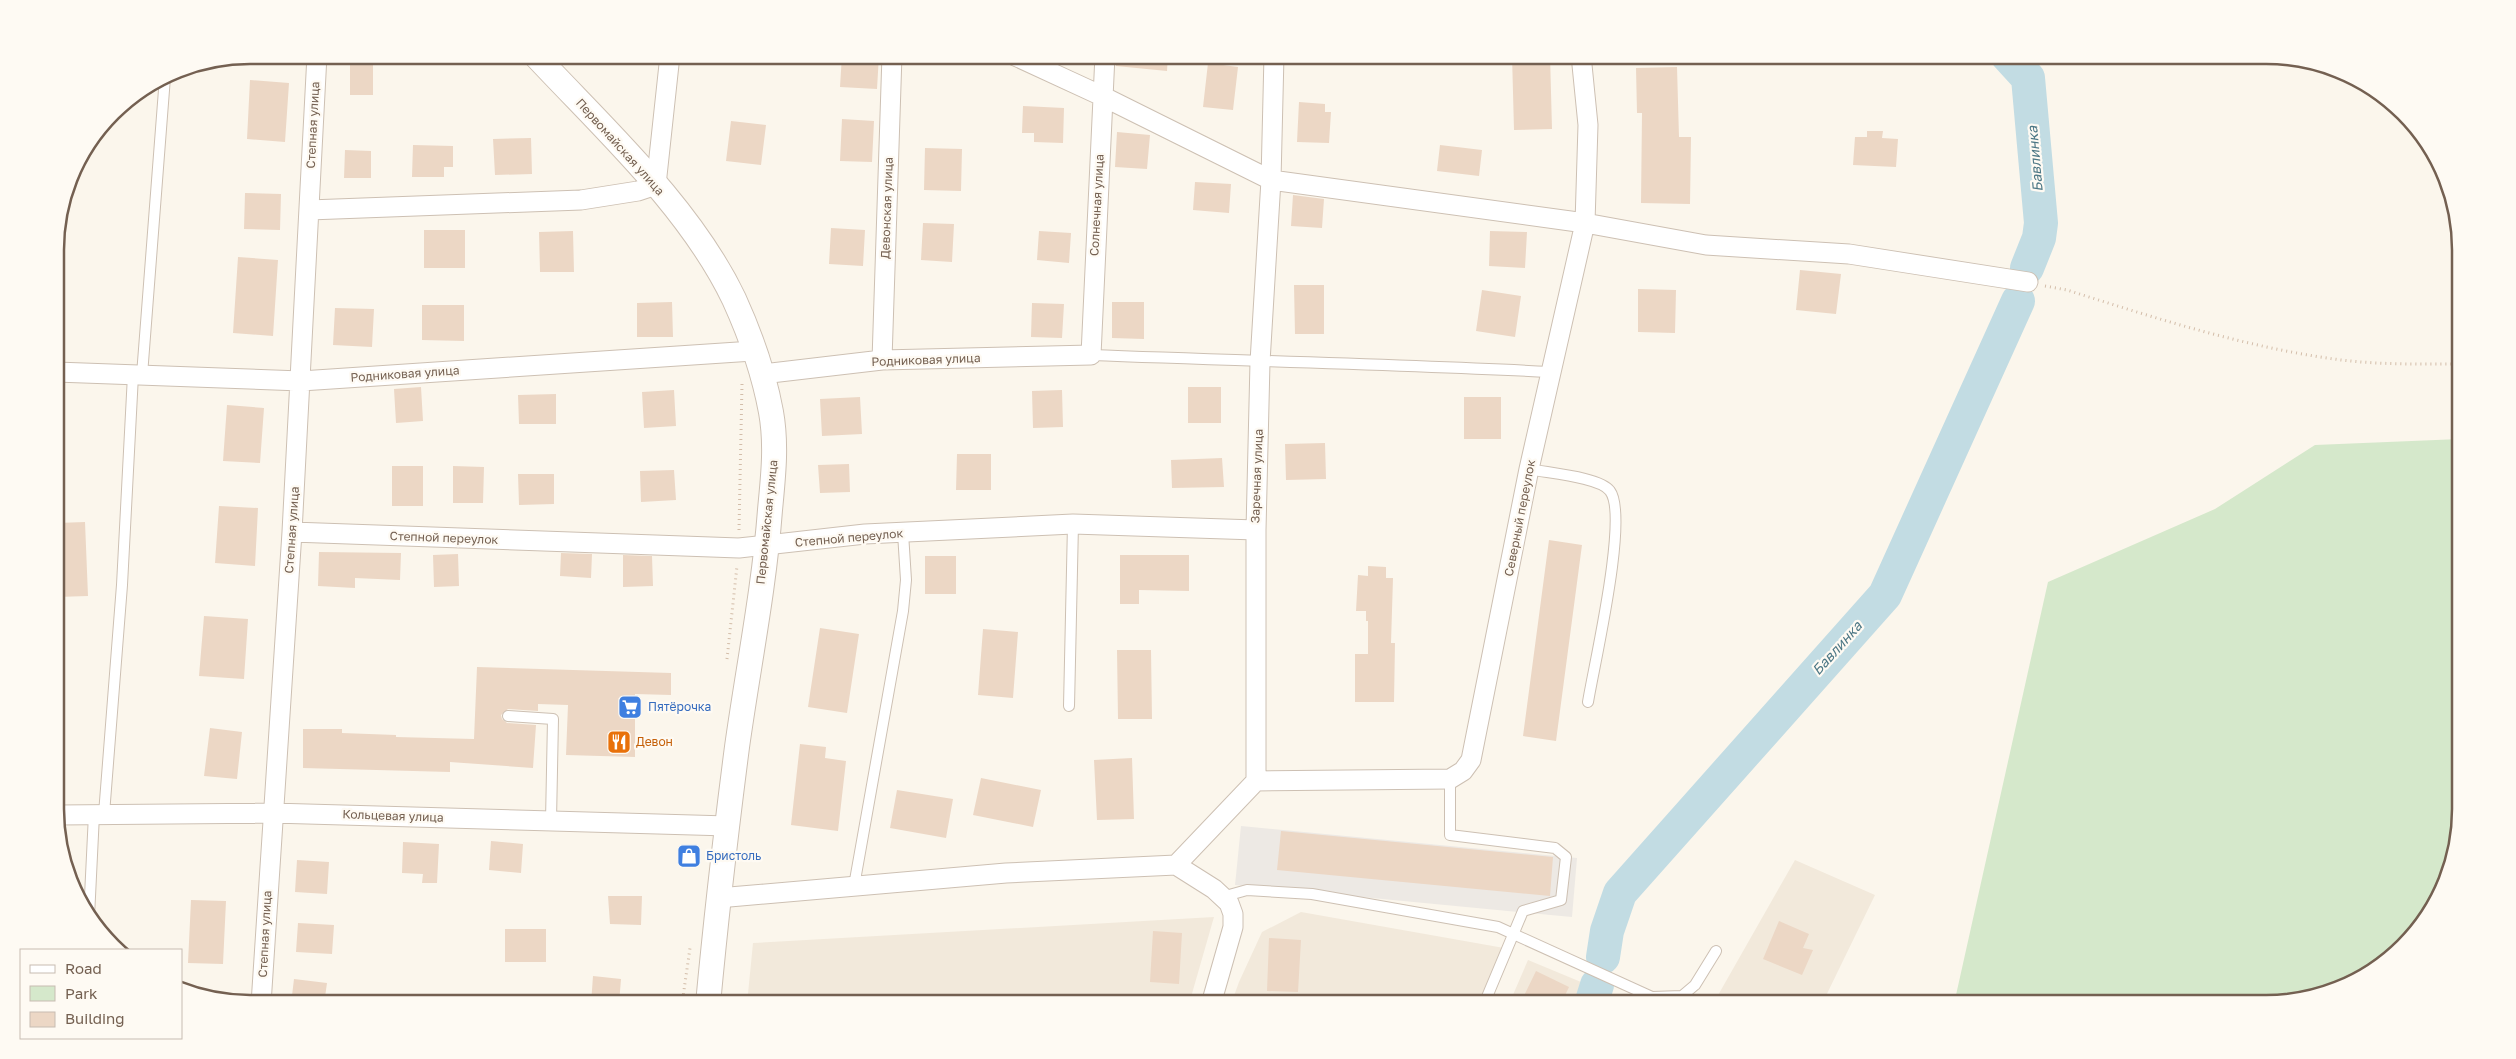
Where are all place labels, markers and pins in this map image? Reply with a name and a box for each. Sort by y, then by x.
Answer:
supermarket icon: Пятёрочка [617,694,643,720]
place label: Пятёрочка [648,699,711,714]
restaurant icon: Девон [606,729,632,755]
place label: Девон [636,734,673,749]
shop icon: Бристоль [676,843,702,869]
place label: Бристоль [706,848,761,863]

